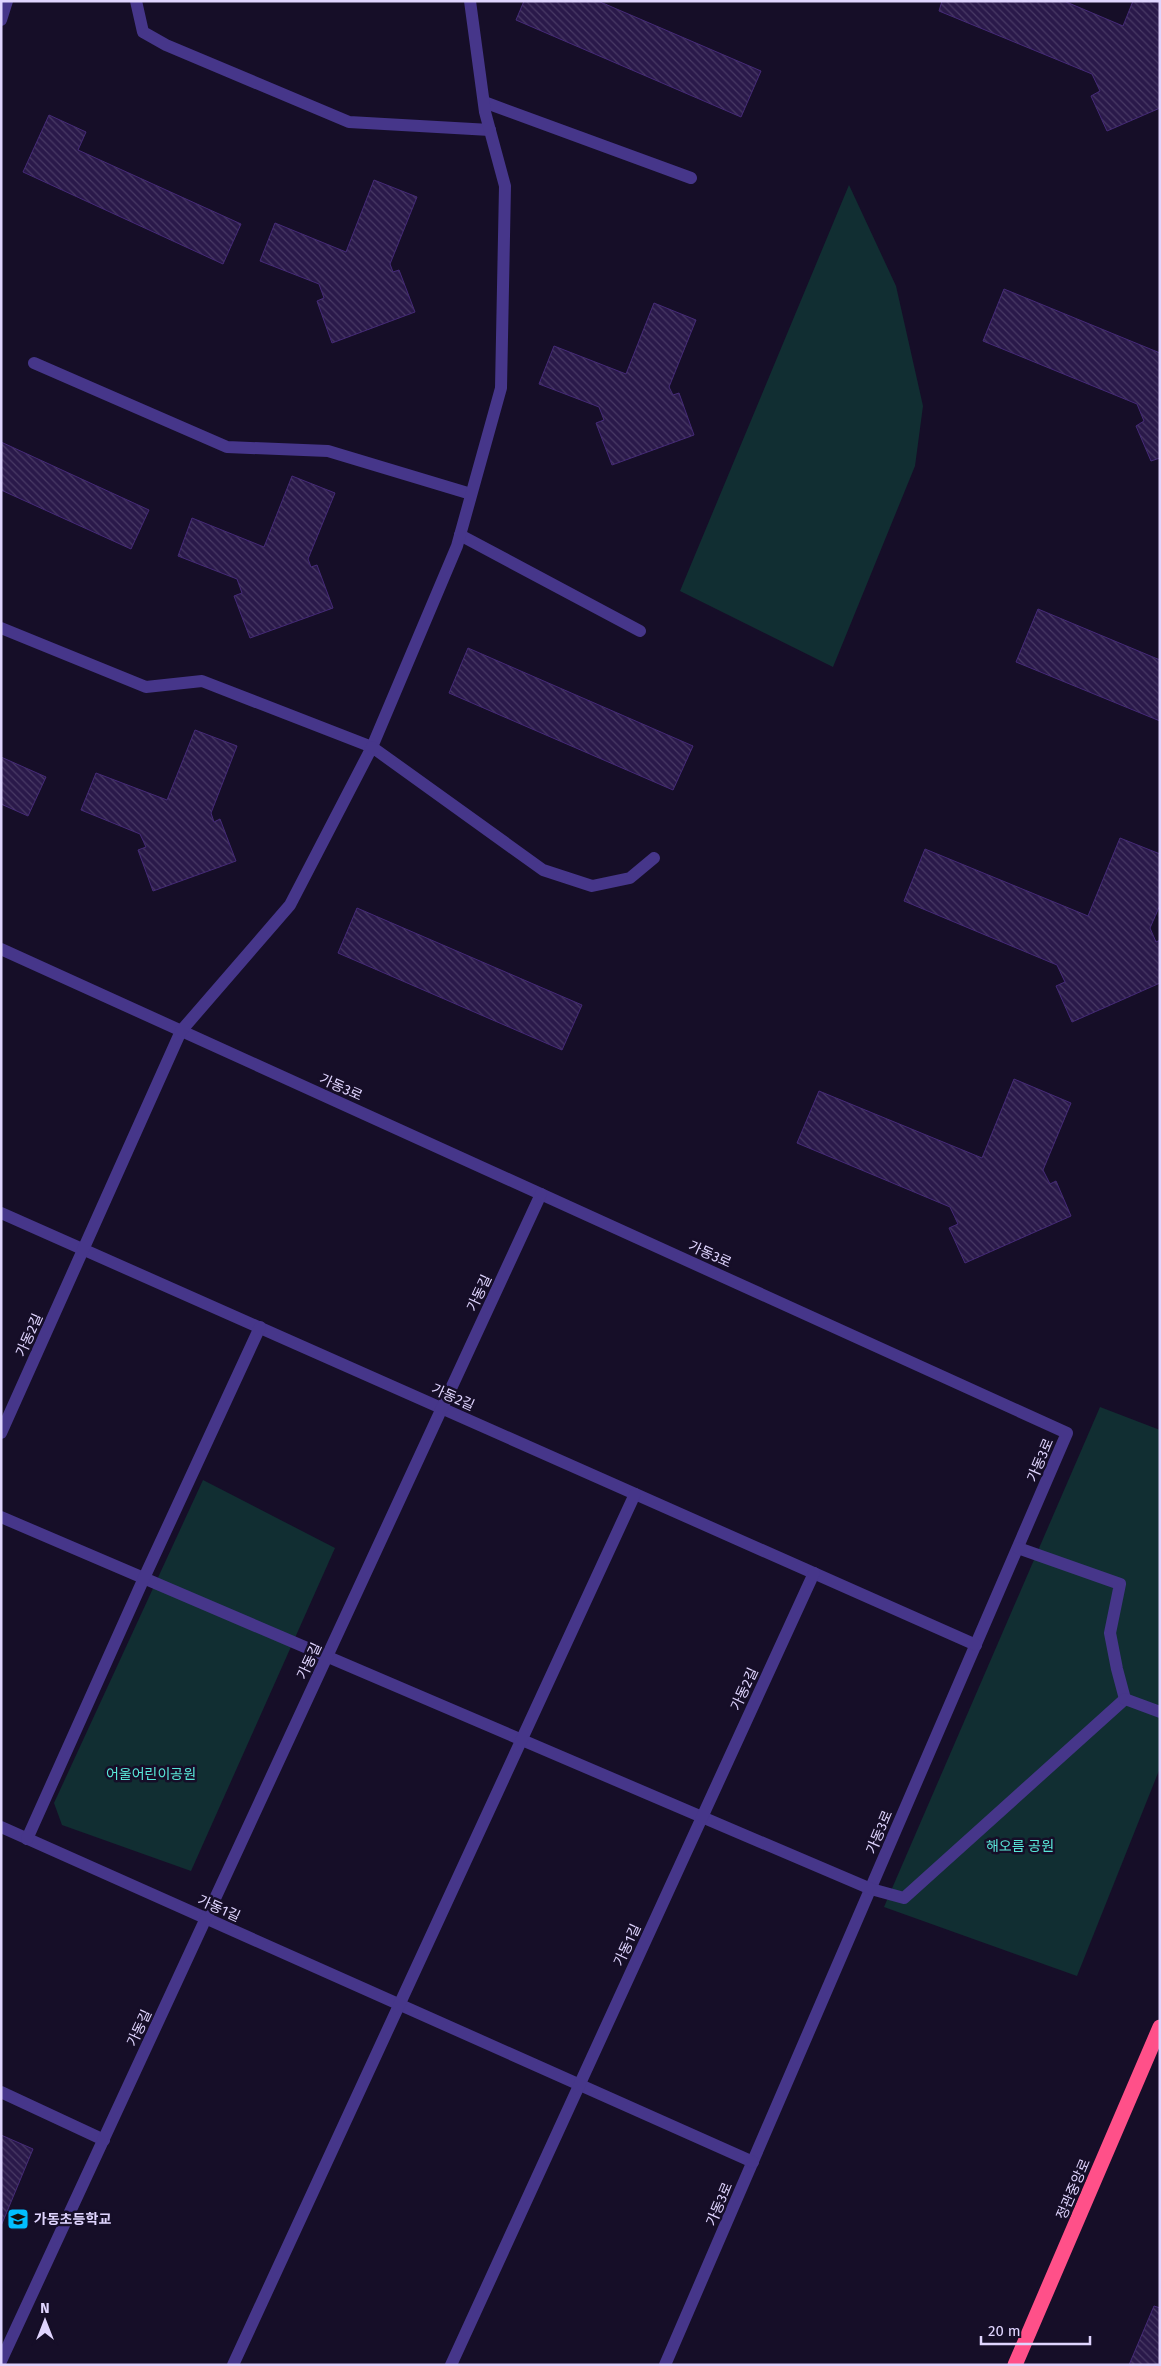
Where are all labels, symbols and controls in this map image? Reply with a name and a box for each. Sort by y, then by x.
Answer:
street label: 가동3로 [316,1070,365,1105]
street label: 가동3로 [685,1237,734,1272]
street label: 가동길 [464,1272,495,1314]
street label: 가동2길 [12,1311,46,1359]
street label: 가동2길 [429,1380,477,1414]
street label: 가동3로 [1024,1436,1057,1485]
street label: 가동길 [294,1640,325,1682]
street label: 가동2길 [727,1665,762,1713]
park label: 어울어린이공원 [106,1766,196,1783]
street label: 가동3로 [863,1808,896,1857]
park label: 해오름 공원 [986,1838,1054,1855]
street label: 가동1길 [195,1892,243,1925]
street label: 가동1길 [610,1921,645,1969]
street label: 가동길 [124,2007,155,2049]
street label: 정관중앙로 [1053,2156,1094,2222]
street label: 가동3로 [703,2180,736,2229]
school or university icon: 가동초등학교 [6,2207,30,2231]
place label: 가동초등학교 [34,2211,111,2228]
north arrow [20,2296,70,2346]
text: N [40,2300,50,2317]
scale bar [981,2314,1090,2346]
text: 20 m [988,2322,1021,2340]

